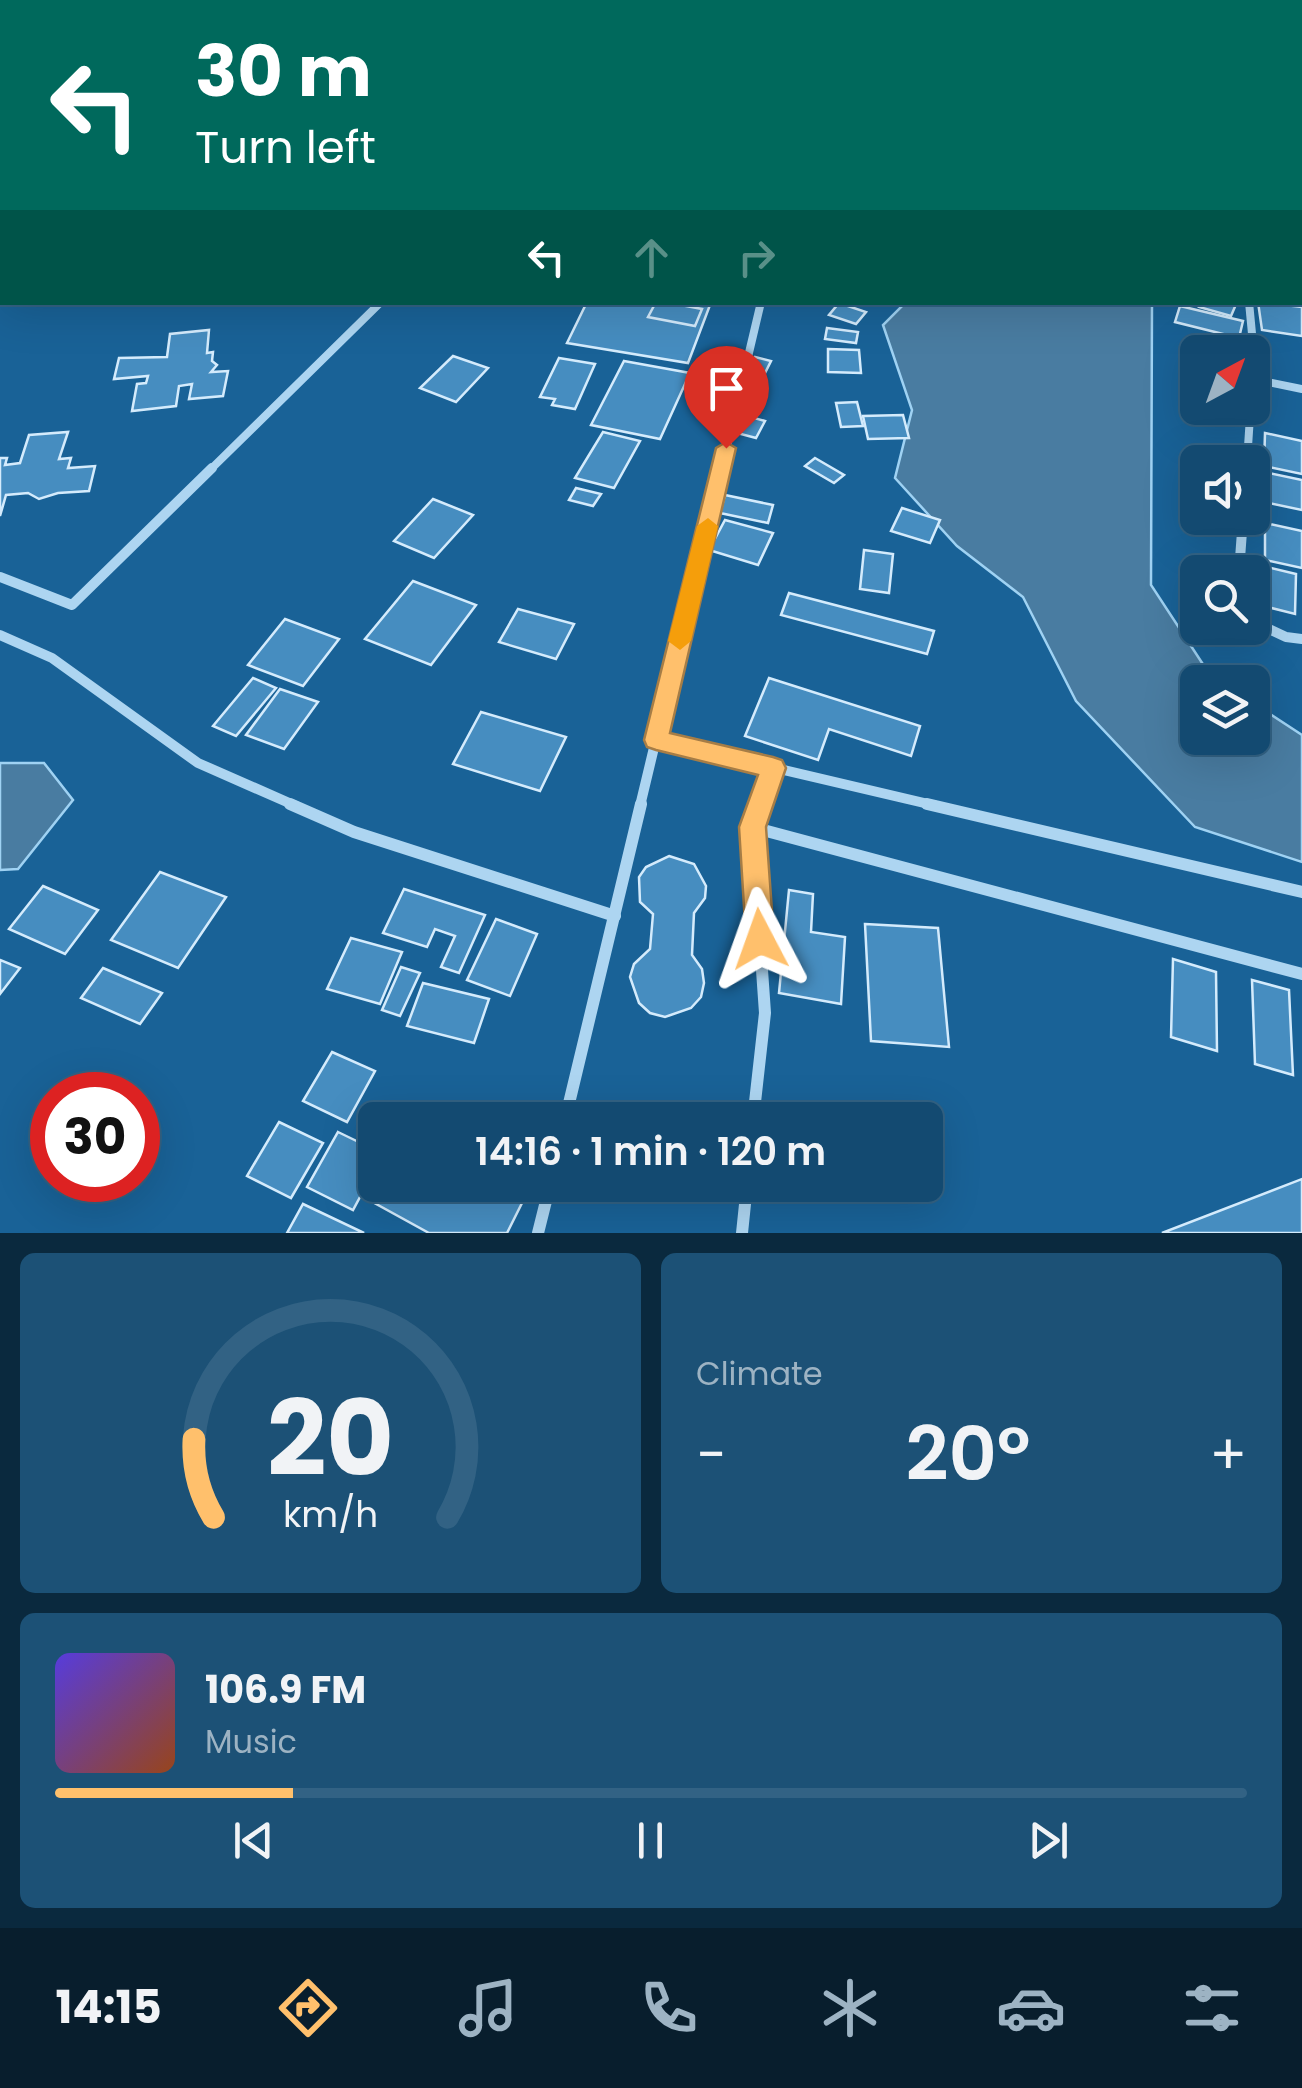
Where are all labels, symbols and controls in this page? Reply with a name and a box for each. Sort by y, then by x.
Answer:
text: 30 m [195,22,372,121]
icon: left [30,40,160,170]
text: Turn left [195,116,376,179]
icon: left [519,230,574,285]
icon: ahead [624,230,679,285]
icon: right [729,230,784,285]
north arrow [1180,335,1270,425]
map controls [1180,335,1270,755]
pin [684,346,769,449]
icon: arrive [699,361,754,416]
button: sound [1180,445,1270,535]
button: search [1180,555,1270,645]
button: layers [1180,665,1270,755]
position arrow [708,887,812,991]
speed limit sign: 30 [30,1072,160,1202]
text: 14:16 · 1 min · 120 m [475,1125,826,1178]
text: Climate [696,1351,823,1396]
text: 20 [267,1366,394,1511]
text: 20° [905,1401,1030,1506]
text: − [696,1416,726,1493]
text: + [1209,1416,1247,1493]
text: km/h [283,1489,378,1540]
text: 106.9 FM [205,1663,366,1716]
text: Music [205,1719,297,1764]
icon: previous [226,1813,281,1868]
icon: pause [623,1813,678,1868]
icon: next [1021,1813,1076,1868]
icon: directions [273,1973,343,2043]
icon: music [453,1973,523,2043]
icon: phone [634,1973,704,2043]
icon: climate [815,1973,885,2043]
icon: car [996,1973,1066,2043]
icon: filters [1177,1973,1247,2043]
text: 14:15 [55,1976,162,2039]

